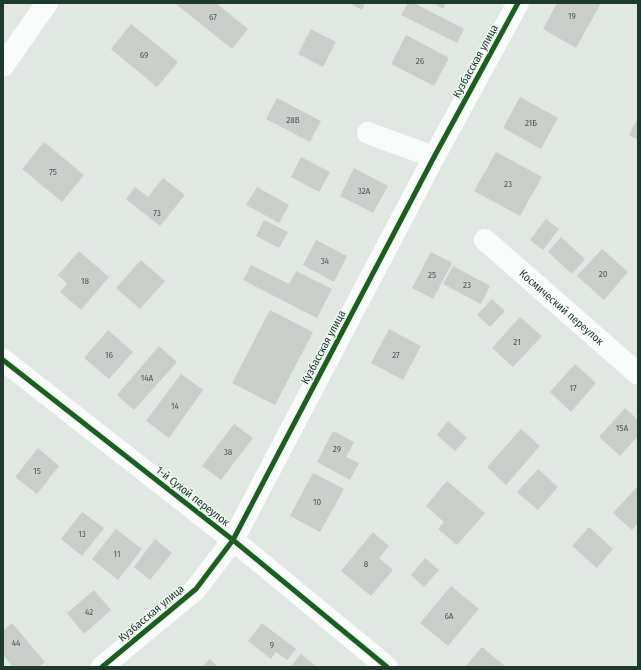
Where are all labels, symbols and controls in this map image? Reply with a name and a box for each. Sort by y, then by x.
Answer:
house number: 19 [568,11,576,21]
house number: 67 [209,12,217,22]
street label: Кузбасская улица [450,22,501,100]
house number: 69 [140,50,148,60]
house number: 26 [416,56,425,66]
house number: 28В [286,115,300,125]
house number: 21Б [525,118,537,128]
house number: 75 [49,167,57,177]
house number: 23 [504,179,512,189]
house number: 32А [358,186,371,196]
house number: 73 [153,208,161,218]
house number: 34 [321,256,330,266]
street label: Космический переулок [516,267,607,349]
house number: 20 [599,269,608,279]
house number: 25 [428,270,436,280]
house number: 18 [81,276,90,286]
house number: 23 [463,280,471,290]
street label: Кузбасская улица [299,308,348,386]
house number: 21 [513,337,521,347]
house number: 16 [105,350,114,360]
house number: 27 [392,350,400,360]
house number: 14А [141,373,154,383]
house number: 17 [569,383,577,393]
house number: 14 [171,401,180,411]
house number: 15А [616,423,628,433]
house number: 29 [333,444,341,454]
house number: 38 [224,447,233,457]
street label: 1-й Сухой переулок [153,464,233,530]
house number: 15 [33,466,41,476]
house number: 10 [313,497,321,507]
house number: 13 [78,529,86,539]
house number: 11 [114,549,120,559]
house number: 8 [364,559,369,569]
street label: Кузбасская улица [116,582,187,645]
house number: 42 [85,607,93,617]
house number: 6А [444,611,454,621]
house number: 44 [12,638,21,648]
house number: 9 [270,640,274,650]

